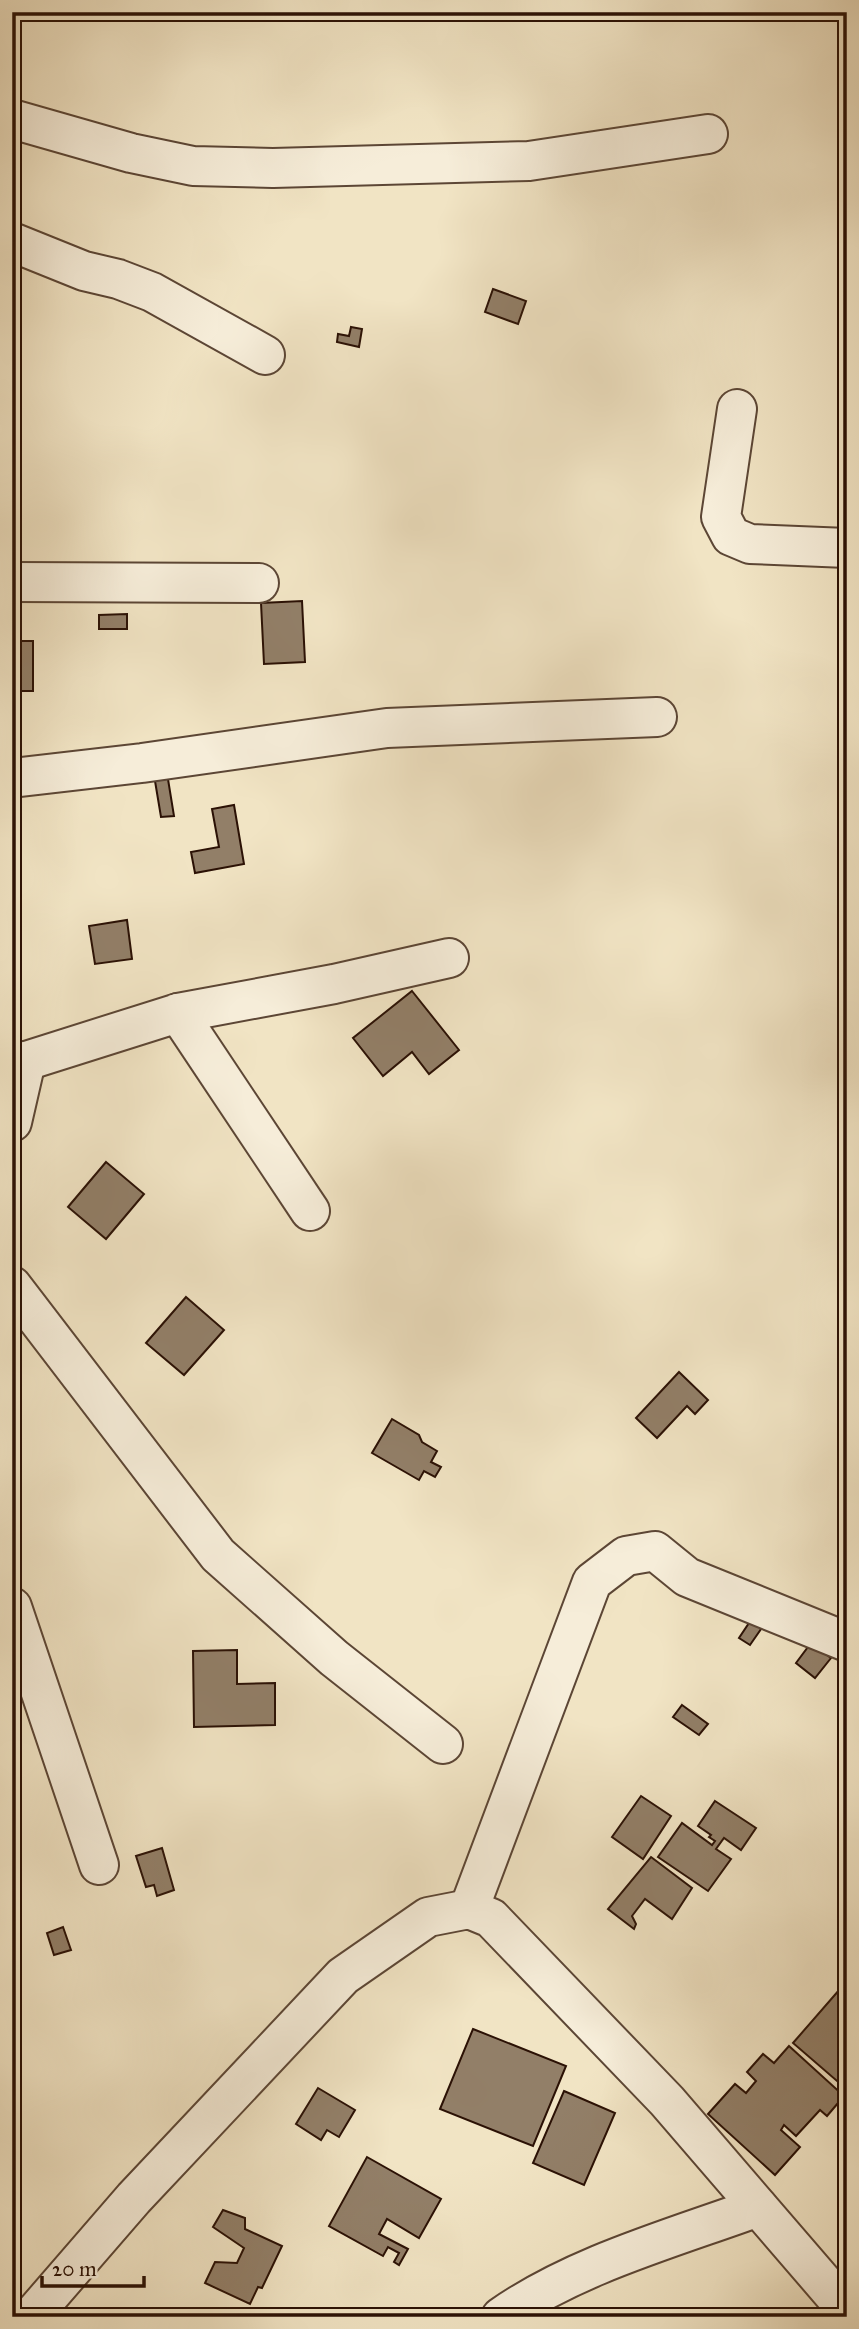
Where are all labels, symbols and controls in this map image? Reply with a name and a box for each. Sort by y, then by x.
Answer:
scale bar [42,2245,144,2289]
text: 20 m [52,2256,97,2282]

